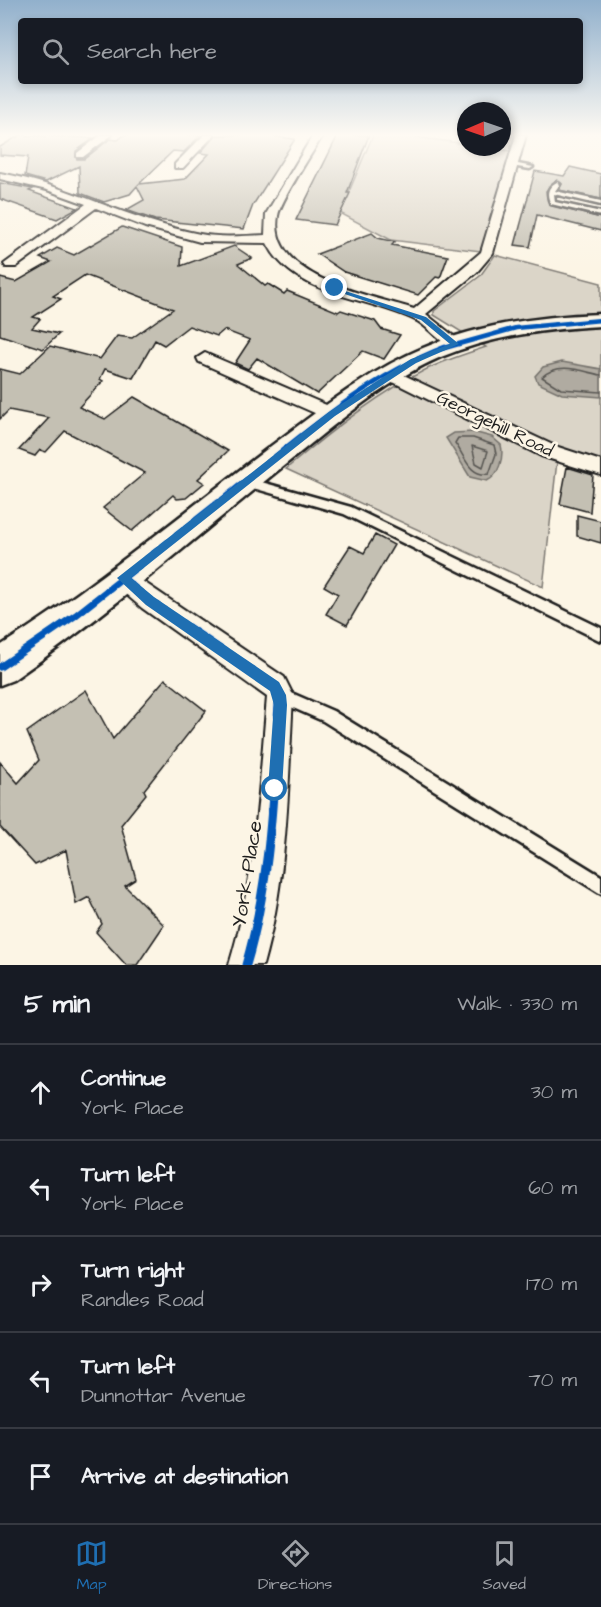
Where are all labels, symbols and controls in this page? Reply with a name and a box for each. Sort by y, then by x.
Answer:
search box [18,18,583,84]
icon: search [39,35,72,68]
text: Search here [87,36,217,67]
north arrow [457,102,511,156]
route end [321,274,347,300]
street label: Georgehill Road [432,385,558,464]
route start [261,775,287,801]
street label: York Place [224,818,270,930]
text: 5 min [24,986,90,1022]
text: Walk · 330 m [457,990,577,1018]
text: Continue [81,1063,166,1094]
icon: ahead [24,1076,57,1109]
text: 30 m [531,1078,577,1106]
text: York Place [81,1094,184,1122]
text: Turn left [81,1159,175,1190]
icon: left [24,1172,57,1205]
text: 60 m [528,1174,577,1202]
text: York Place [81,1190,184,1218]
text: Turn right [81,1255,184,1286]
icon: right [24,1268,57,1301]
text: 170 m [526,1270,577,1298]
text: Randles Road [81,1286,204,1314]
text: Turn left [81,1351,175,1382]
icon: left [24,1364,57,1397]
text: 70 m [529,1366,577,1394]
text: Dunnottar Avenue [81,1382,246,1410]
icon: arrive [24,1460,57,1493]
text: Arrive at destination [81,1461,288,1492]
tab: Map [75,1537,108,1595]
tab: Directions [258,1537,332,1595]
tab: Saved [482,1537,526,1595]

